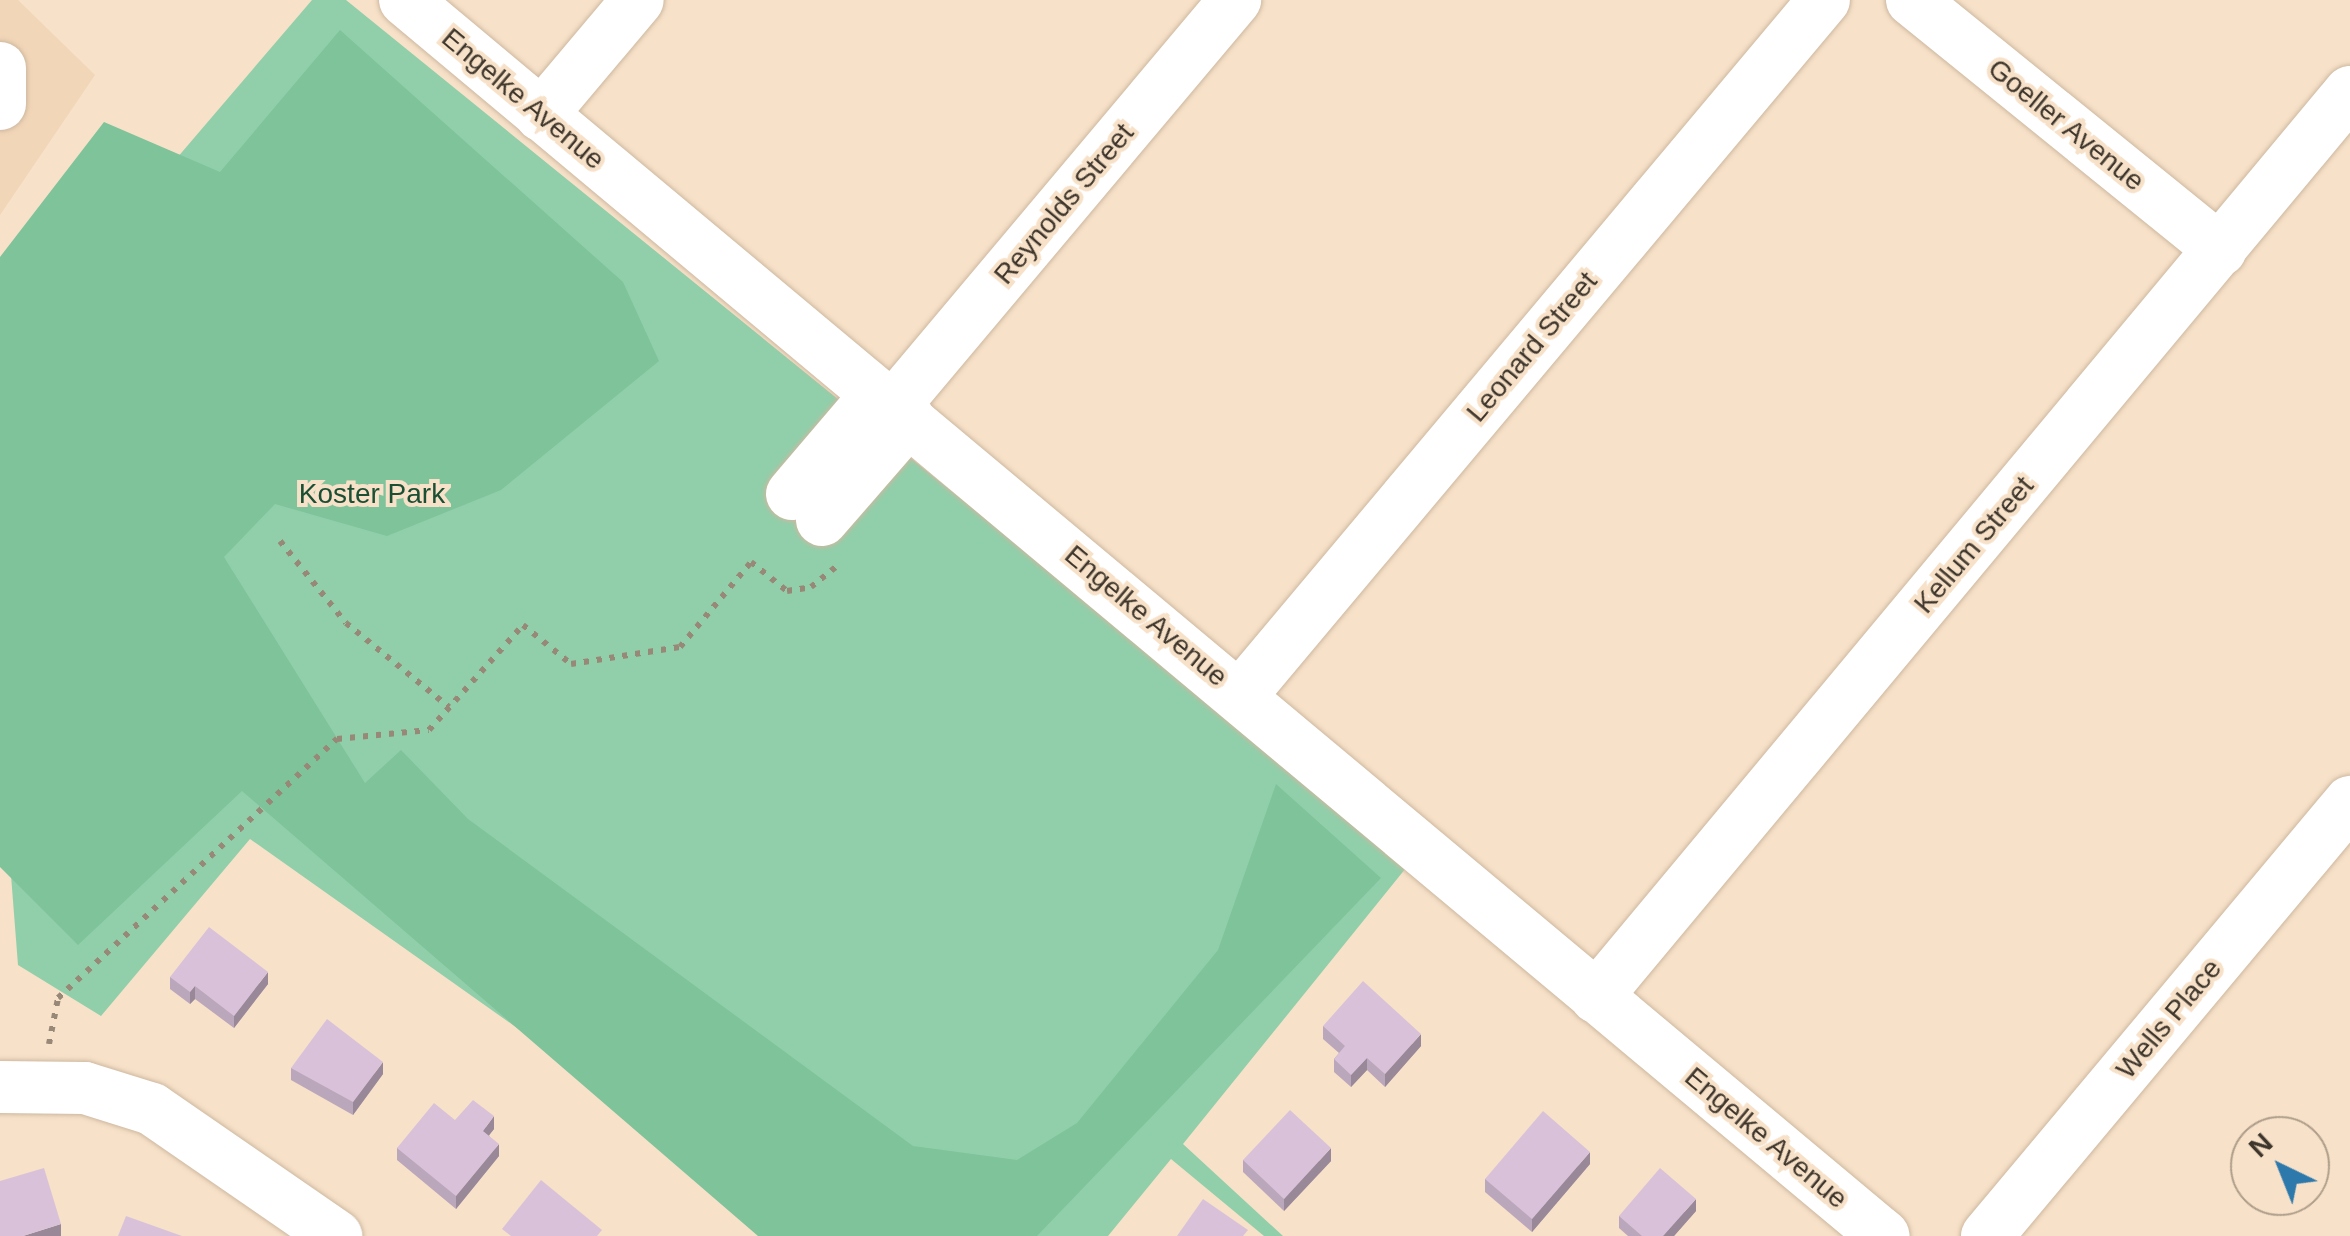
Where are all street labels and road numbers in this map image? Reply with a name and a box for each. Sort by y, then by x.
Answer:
street label: Engelke Avenue [434,21,612,177]
street label: Goeller Avenue [1981,51,2151,199]
street label: Reynolds Street [987,117,1141,291]
street label: Leonard Street [1460,265,1604,429]
street label: Kellum Street [1907,470,2041,620]
street label: Engelke Avenue [1057,538,1235,694]
street label: Wells Place [2109,952,2229,1086]
street label: Engelke Avenue [1677,1060,1855,1216]

